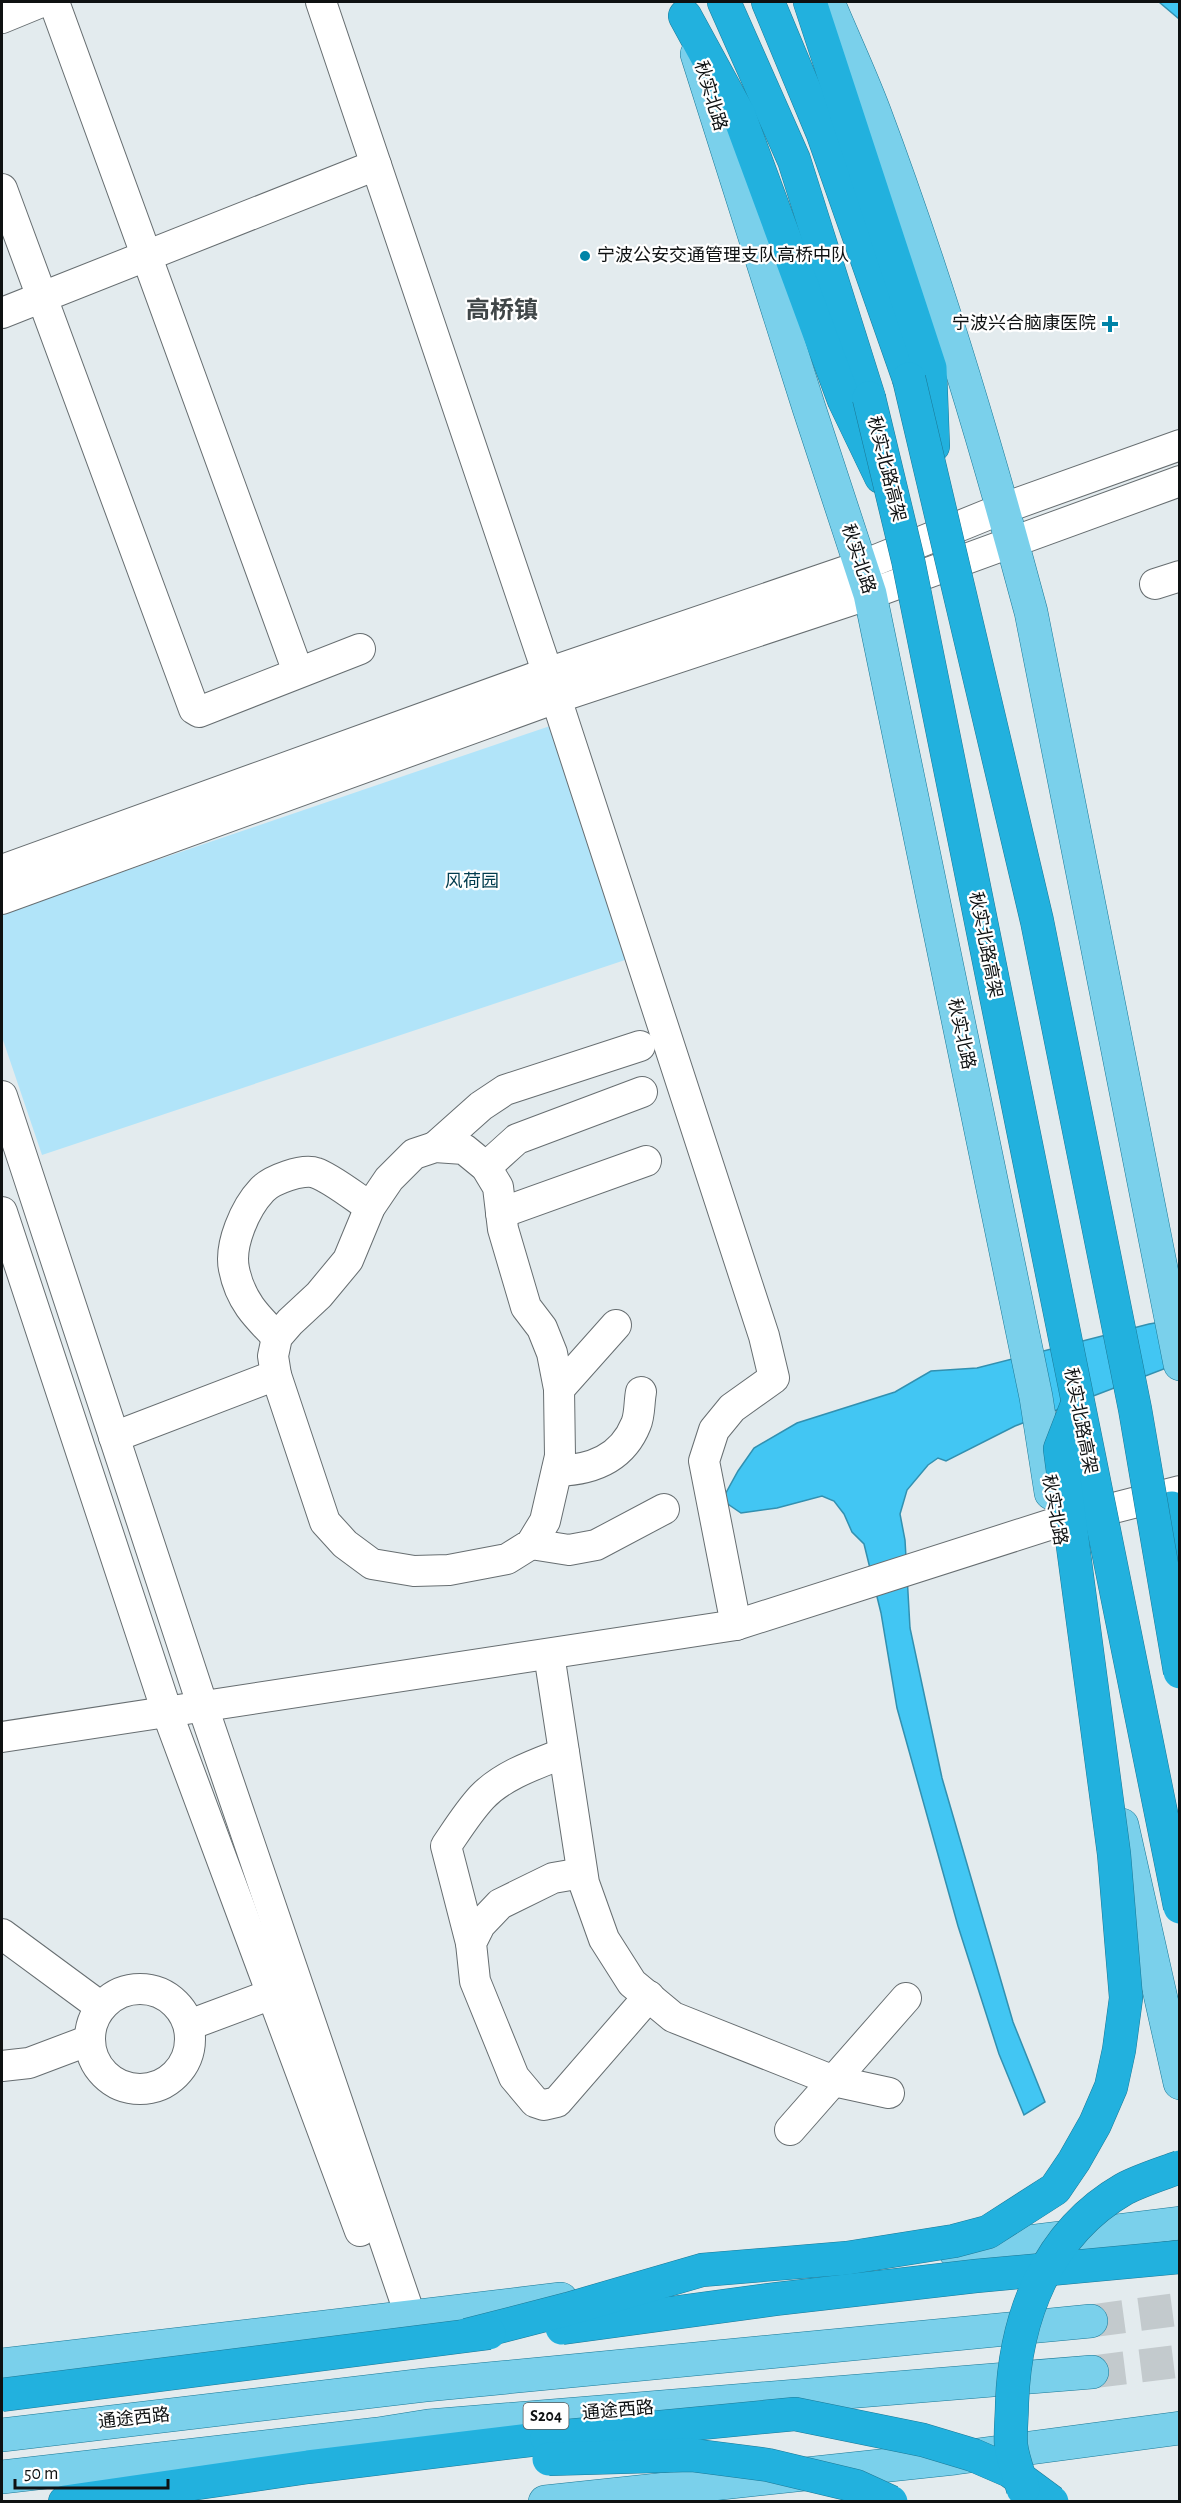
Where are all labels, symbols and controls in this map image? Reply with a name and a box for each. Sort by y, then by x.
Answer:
street label: 秋实北路 [691,58,731,133]
place label: 宁波公安交通管理支队高桥中队 [597,245,849,265]
marker: 宁波公安交通管理支队高桥中队 [578,249,592,263]
district label: 高桥镇 [466,297,538,323]
place label: 宁波兴合脑康医院 [952,313,1096,333]
marker: 宁波兴合脑康医院 [1101,315,1119,333]
street label: 秋实北路高架 [864,414,910,524]
street label: 秋实北路 [838,521,880,596]
park label: 风荷园 [445,871,499,891]
street label: 秋实北路高架 [966,890,1006,1000]
street label: 秋实北路 [945,996,979,1071]
street label: 秋实北路高架 [1061,1366,1101,1476]
street label: 秋实北路 [1039,1473,1071,1547]
street label: 通途西路 [581,2397,655,2423]
road number: S204 [524,2403,568,2429]
street label: 通途西路 [97,2404,171,2432]
scale bar [15,2452,168,2490]
text: 50 m [24,2465,58,2483]

